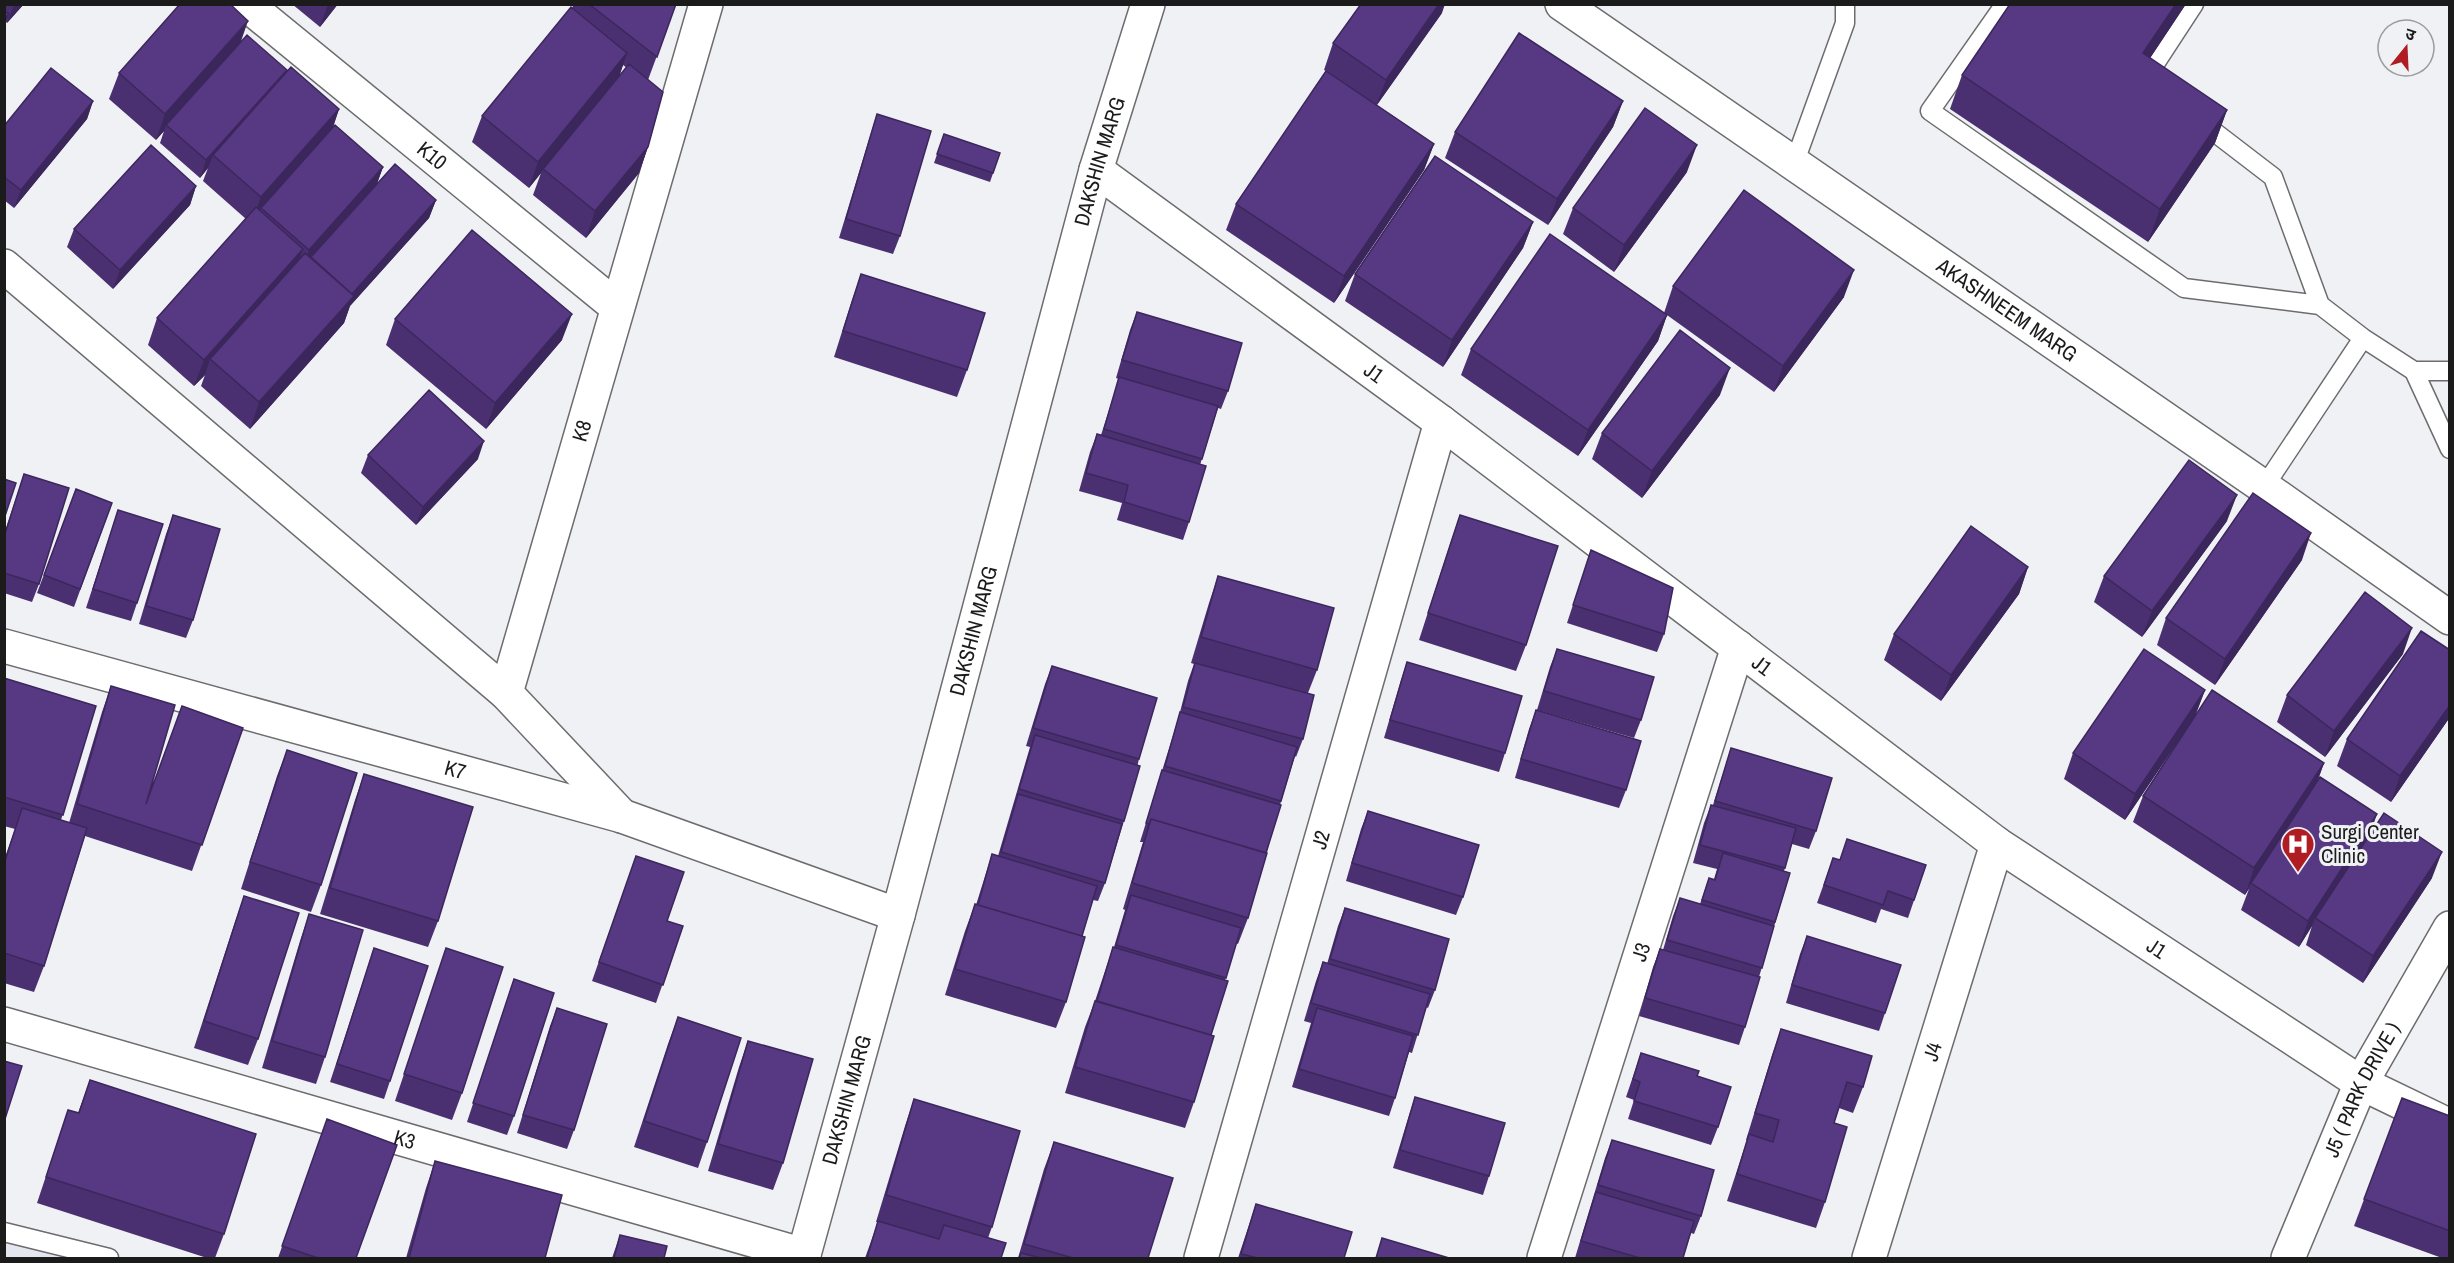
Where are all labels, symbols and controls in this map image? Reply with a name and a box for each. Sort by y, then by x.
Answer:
north arrow [2376,18,2436,78]
text: उ [2403,22,2419,46]
street label: DAKSHIN MARG [1067,93,1132,229]
street label: K10 [411,134,453,176]
street label: AKASHNEEM MARG [1930,250,2083,368]
street label: J1 [1358,355,1390,390]
street label: K8 [565,417,598,445]
street label: DAKSHIN MARG [942,563,1004,699]
street label: J1 [1746,648,1778,682]
street label: K7 [441,753,469,786]
place label: Surgi Center Clinic [2321,817,2419,870]
hospital icon: Surgi Center Clinic [2280,826,2316,873]
street label: J2 [1304,827,1337,852]
street label: J1 [2141,931,2173,966]
street label: J3 [1624,939,1657,965]
street label: J5 ( PARK DRIVE ) [2317,1017,2407,1162]
street label: DAKSHIN MARG [815,1032,878,1168]
street label: J4 [1916,1038,1949,1064]
street label: K3 [391,1122,419,1156]

